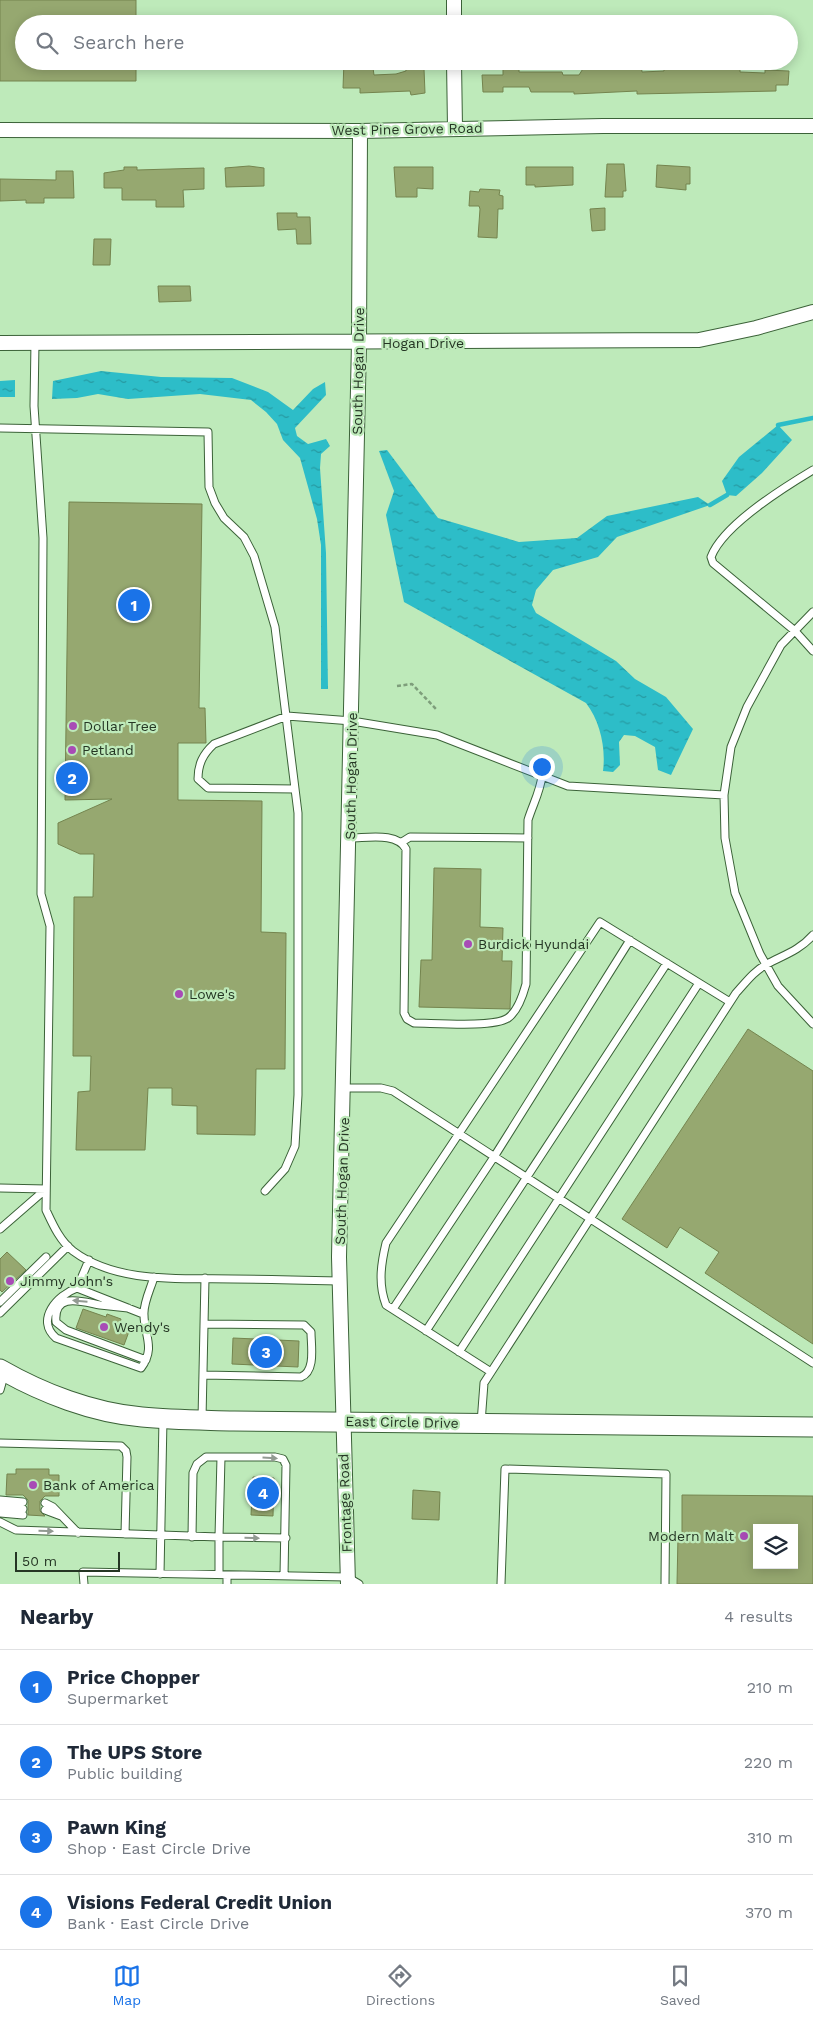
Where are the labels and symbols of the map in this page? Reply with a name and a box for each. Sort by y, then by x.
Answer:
street label: West Pine Grove Road [331,120,483,138]
street label: South Hogan Drive [349,307,367,435]
street label: Hogan Drive [382,335,464,351]
pin: 1 [118,586,150,624]
street label: South Hogan Drive [342,712,360,840]
place label: Dollar Tree [83,718,157,734]
marker: Dollar Tree [67,720,79,732]
place label: Petland [82,742,134,758]
marker: Petland [66,744,78,756]
your location [529,754,555,780]
pin: 2 [56,759,88,797]
place label: Burdick Hyundai [478,936,589,952]
marker: Burdick Hyundai [462,938,474,950]
place label: Lowe's [189,986,235,1002]
marker: Lowe's [173,988,185,1000]
street label: South Hogan Drive [332,1117,352,1245]
place label: Jimmy John's [20,1273,113,1289]
marker: Jimmy John's [4,1275,16,1287]
one-way arrow [72,1297,88,1305]
place label: Wendy's [114,1319,170,1335]
marker: Wendy's [98,1321,110,1333]
pin: 3 [250,1333,282,1371]
street label: East Circle Drive [345,1413,459,1431]
street label: Frontage Road [335,1453,355,1553]
one-way arrow [262,1454,278,1462]
pin: 4 [247,1474,279,1512]
place label: Bank of America [43,1477,155,1493]
marker: Bank of America [27,1479,39,1491]
one-way arrow [39,1528,55,1536]
place label: Modern Malt [648,1528,734,1544]
marker: Modern Malt [738,1530,750,1542]
one-way arrow [245,1534,261,1542]
scale bar [15,1549,120,1572]

